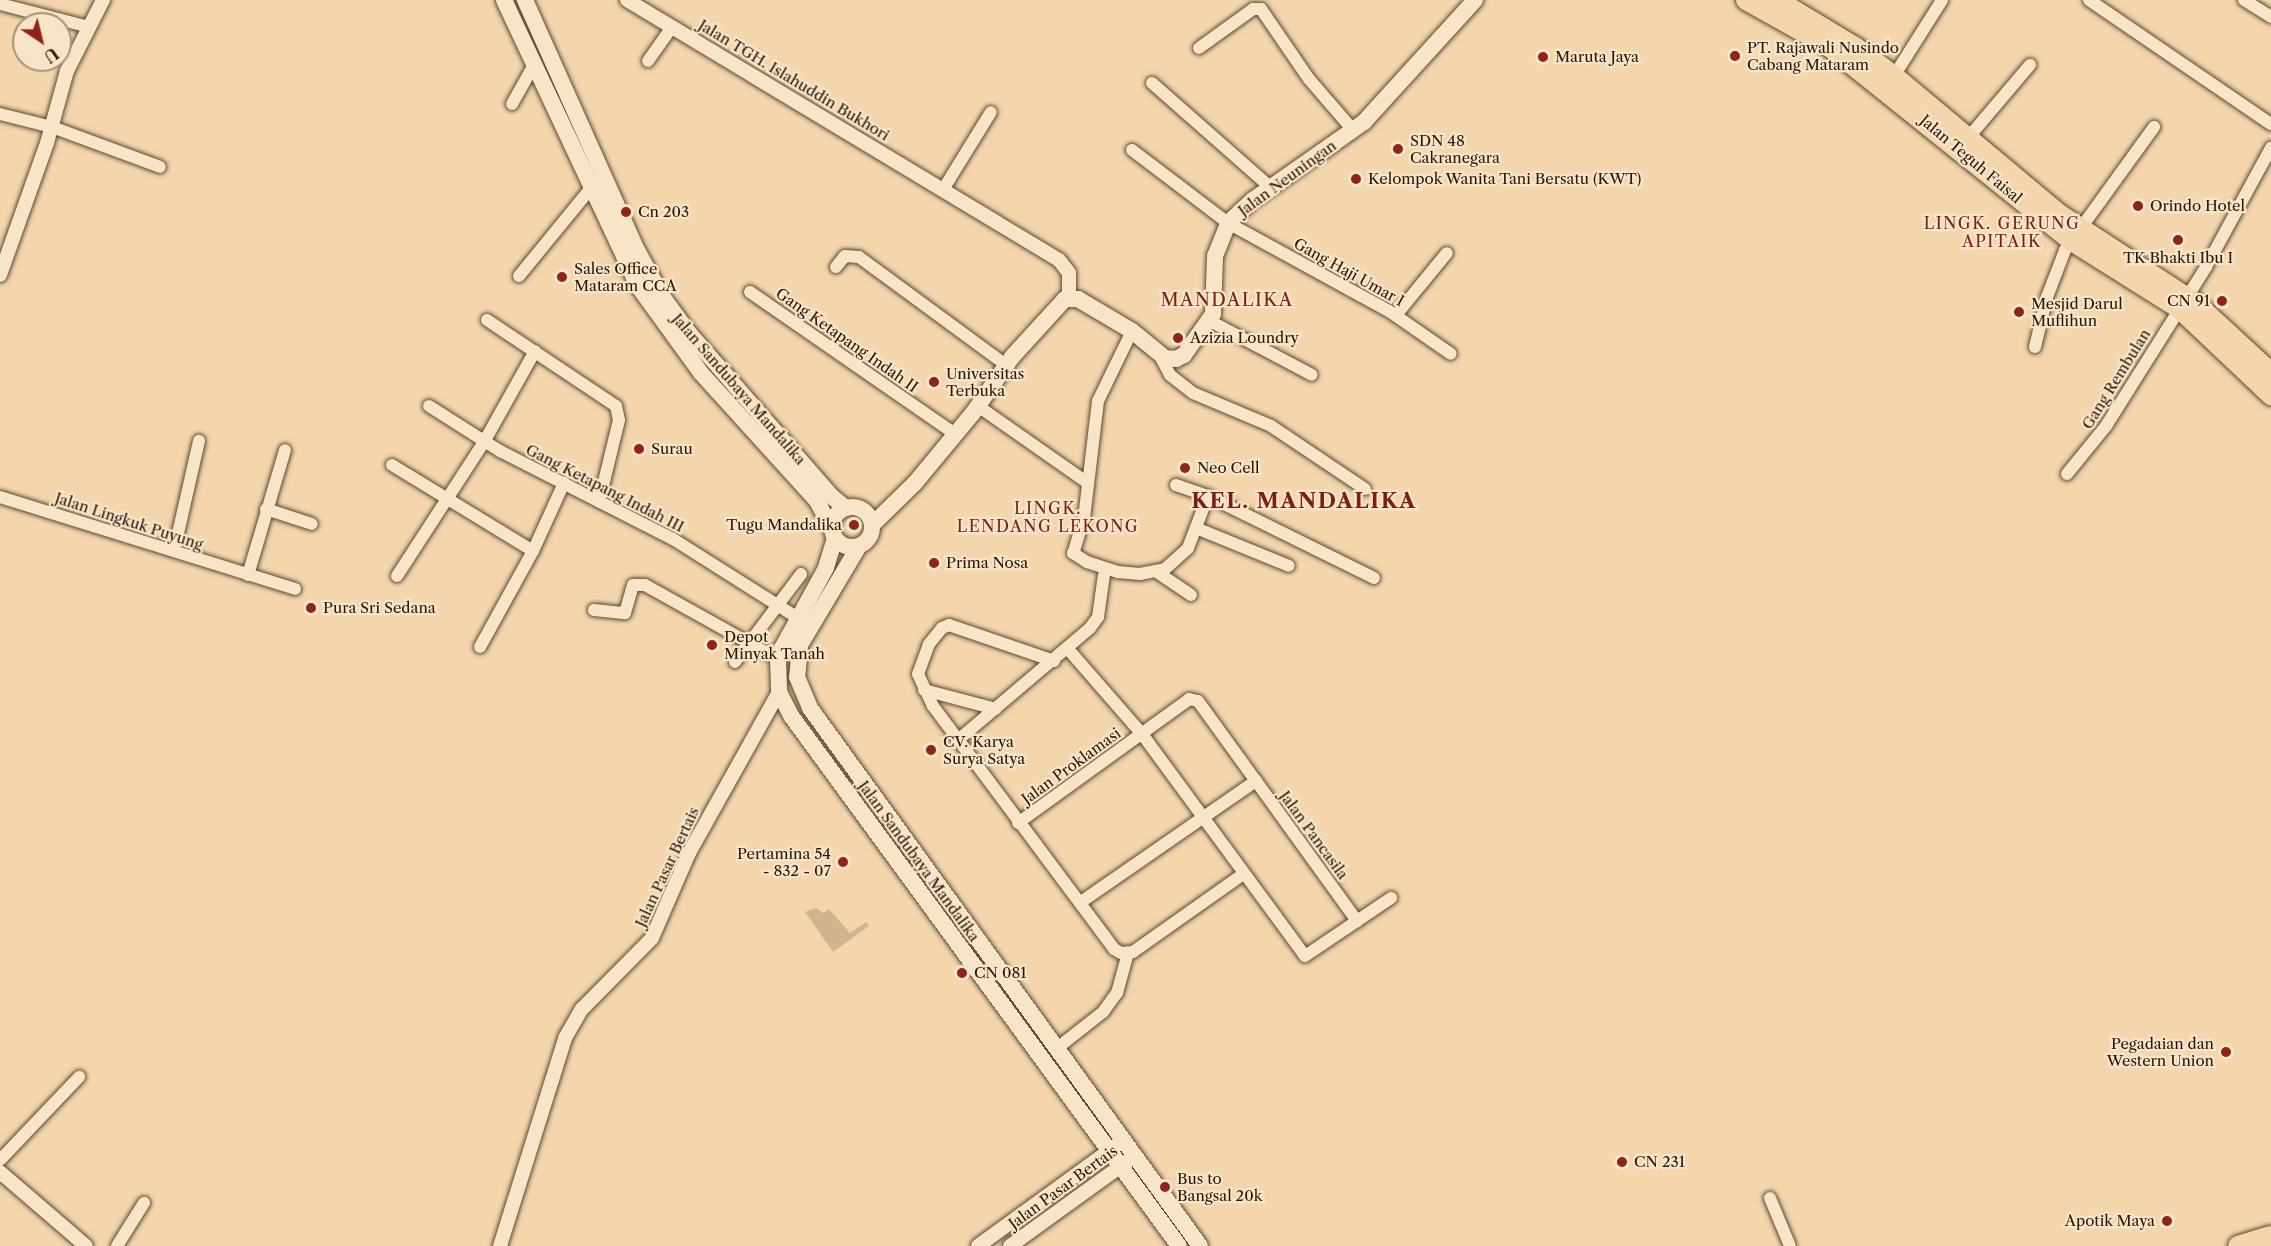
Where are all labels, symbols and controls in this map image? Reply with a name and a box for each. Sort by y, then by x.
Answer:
north arrow [12,12,72,72]
street label: Jalan TGH. Islahuddin Bukhori [695,16,893,144]
place label: PT. Rajawali Nusindo Cabang Mataram [1747,38,1899,73]
text: U [40,43,62,67]
place label: Maruta Jaya [1555,48,1639,66]
marker: PT. Rajawali Nusindo Cabang Mataram [1728,49,1742,63]
marker: Maruta Jaya [1536,50,1550,64]
street label: Jalan Teguh Faisal [1916,111,2026,207]
place label: SDN 48 Cakranegara [1410,131,1500,166]
street label: Jalan Neuningan [1234,136,1340,220]
marker: SDN 48 Cakranegara [1391,142,1405,156]
place label: Kelompok Wanita Tani Bersatu (KWT) [1368,170,1643,188]
marker: Kelompok Wanita Tani Bersatu (KWT) [1349,172,1363,186]
place label: Orindo Hotel [2150,197,2245,215]
marker: Orindo Hotel [2131,199,2145,213]
place label: Cn 203 [638,203,689,221]
marker: Cn 203 [619,205,633,219]
district label: LINGK. GERUNG APITAIK [1924,213,2080,251]
marker: TK Bhakti Ibu I [2171,233,2185,247]
street label: Gang Haji Umar I [1290,234,1408,310]
place label: TK Bhakti Ibu I [2123,249,2233,267]
place label: Sales Office Mataram CCA [574,259,677,294]
marker: Sales Office Mataram CCA [555,270,569,284]
street label: Gang Ketapang Indah II [772,284,922,396]
district label: MANDALIKA [1160,289,1294,311]
place label: CN 91 [2167,292,2210,310]
place label: Mesjid Darul Muflihun [2031,294,2123,329]
marker: CN 91 [2215,294,2229,308]
marker: Mesjid Darul Muflihun [2012,305,2026,319]
street label: Jalan Sandubaya Mandalika [668,310,810,468]
street label: Gang Rembulan [2078,326,2154,432]
place label: Azizia Loundry [1190,329,1299,347]
marker: Azizia Loundry [1171,331,1185,345]
place label: Universitas Terbuka [946,364,1024,399]
marker: Universitas Terbuka [927,375,941,389]
street label: Gang Ketapang Indah III [523,440,687,536]
place label: Surau [651,440,693,458]
marker: Surau [632,442,646,456]
place label: Neo Cell [1197,459,1259,477]
marker: Neo Cell [1178,461,1192,475]
district label: KEL. MANDALIKA [1191,488,1417,514]
street label: Jalan Lingkuk Puyung [53,489,205,553]
district label: LINGK. LENDANG LEKONG [957,498,1139,536]
place label: Tugu Mandalika [726,516,842,534]
marker: Tugu Mandalika [847,518,861,532]
place label: Prima Nosa [946,554,1028,572]
marker: Prima Nosa [927,556,941,570]
place label: Pura Sri Sedana [323,599,436,617]
marker: Pura Sri Sedana [304,601,318,615]
place label: Depot Minyak Tanah [724,627,826,662]
marker: Depot Minyak Tanah [705,638,719,652]
street label: Jalan Proklamasi [1018,724,1124,808]
place label: CV. Karya Surya Satya [943,732,1025,767]
marker: CV. Karya Surya Satya [924,743,938,757]
street label: Jalan Sandubaya Mandalika [855,777,983,945]
street label: Jalan Pancasila [1276,787,1352,883]
street label: Jalan Pasar Bertais [631,804,703,930]
place label: Pertamina 54 - 832 - 07 [737,844,831,879]
marker: Pertamina 54 - 832 - 07 [836,855,850,869]
place label: CN 081 [974,964,1027,982]
marker: CN 081 [955,966,969,980]
place label: Pegadaian dan Western Union [2107,1034,2214,1069]
marker: Pegadaian dan Western Union [2219,1045,2233,1059]
street label: Jalan Pasar Bertais [1005,1141,1121,1233]
place label: CN 231 [1634,1153,1685,1171]
marker: CN 231 [1615,1155,1629,1169]
place label: Bus to Bangsal 20k [1177,1169,1262,1204]
marker: Bus to Bangsal 20k [1158,1180,1172,1194]
place label: Apotik Maya [2064,1212,2155,1230]
marker: Apotik Maya [2160,1214,2174,1228]

